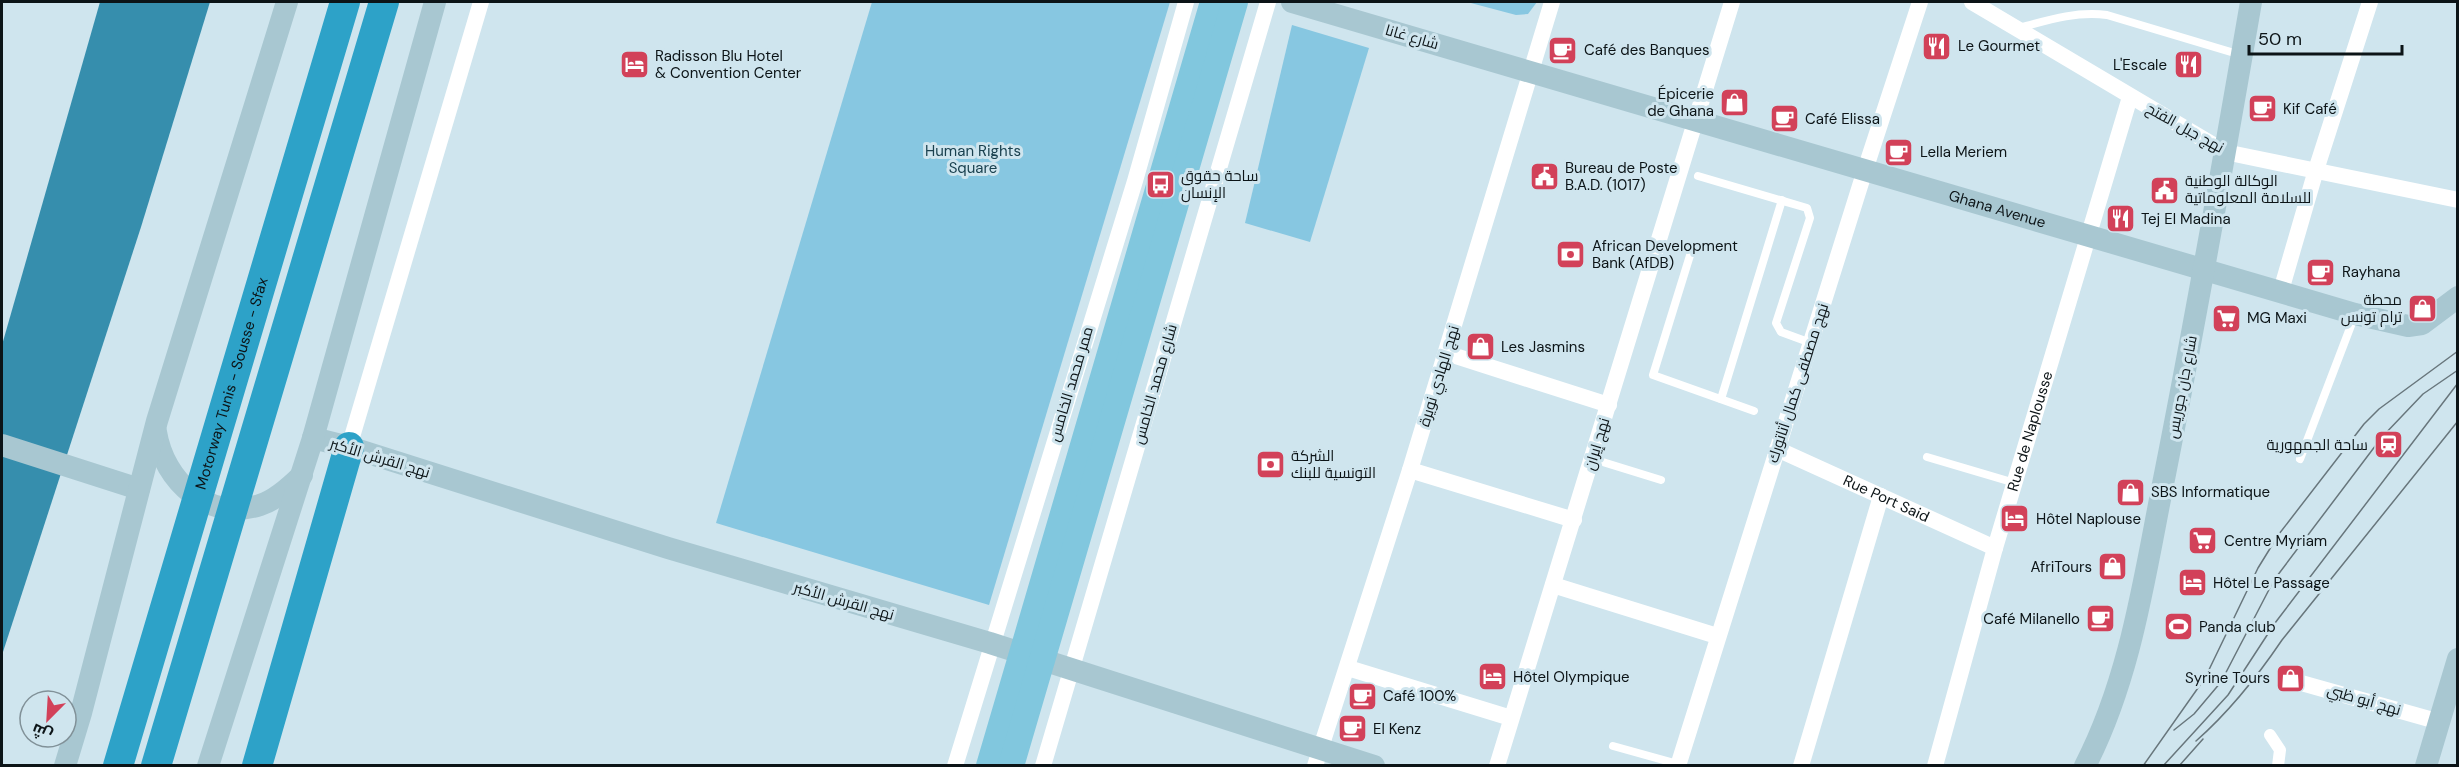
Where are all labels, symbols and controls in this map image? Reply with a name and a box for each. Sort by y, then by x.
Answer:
scale bar [2249,18,2402,56]
street label: شارع غانا [1383,20,1441,55]
text: 50 m [2258,27,2302,51]
restaurant icon: Le Gourmet [1921,30,1953,62]
cafe icon: Café des Banques [1547,34,1579,66]
place label: Le Gourmet [1958,36,2040,56]
place label: Café des Banques [1584,40,1710,60]
place label: Radisson Blu Hotel & Convention Center [655,46,802,83]
hotel icon: Radisson Blu Hotel & Convention Center [618,49,650,81]
restaurant icon: L'Escale [2172,49,2204,81]
place label: L'Escale [2113,55,2167,75]
place label: Épicerie de Ghana [1647,84,1714,121]
shop icon: Épicerie de Ghana [1719,87,1751,119]
cafe icon: Kif Café [2246,93,2278,125]
street label: نهج جبل الفتح [2142,98,2228,158]
place label: Kif Café [2283,99,2337,119]
cafe icon: Café Elissa [1768,103,1800,135]
place label: Café Elissa [1805,109,1880,129]
cafe icon: Lella Meriem [1883,136,1915,168]
park label: Human Rights Square [925,141,1021,178]
place label: Lella Meriem [1920,142,2007,162]
place label: Bureau de Poste B.A.D. (1017) [1565,158,1678,195]
public building icon: Bureau de Poste B.A.D. (1017) [1528,161,1560,193]
place label: ساحة حقوق الإنسان [1181,166,1258,203]
bus stop icon: ساحة حقوق الإنسان [1144,169,1176,201]
place label: الوكالة الوطنية للسلامة المعلوماتية [2185,171,2311,208]
public building icon: الوكالة الوطنية للسلامة المعلوماتية [2148,174,2180,206]
street label: Ghana Avenue [1946,185,2048,233]
restaurant icon: Tej El Madina [2104,203,2136,235]
place label: Tej El Madina [2141,209,2231,229]
place label: African Development Bank (AfDB) [1592,236,1738,273]
bank icon: African Development Bank (AfDB) [1555,239,1587,271]
cafe icon: Rayhana [2305,256,2337,288]
place label: Rayhana [2342,262,2401,282]
street label: Motorway Tunis - Sousse - Sfax [191,275,273,492]
place label: محطة ترام تونس [2341,290,2402,327]
shop icon: محطة ترام تونس [2407,293,2439,325]
street label: نهج مصطفى كمال أتاتورك [1763,301,1834,466]
supermarket icon: MG Maxi [2210,302,2242,334]
place label: MG Maxi [2247,308,2307,328]
street label: شارع محمد الخامس [1128,322,1183,447]
street label: نهج الهادي نويرة [1414,323,1466,429]
street label: ممر محمد الخامس [1044,324,1098,444]
shop icon: Les Jasmins [1464,331,1496,363]
street label: شارع جان جوريس [2162,334,2203,440]
place label: Les Jasmins [1501,337,1585,357]
street label: Rue de Naplousse [2003,369,2057,494]
street label: نهج إيران [1580,415,1615,473]
station icon: ساحة الجمهورية [2373,429,2405,461]
street label: نهج القرش الأكبر [326,433,433,484]
place label: ساحة الجمهورية [2266,435,2368,455]
place label: الشركة التونسية للبنك [1291,446,1376,483]
bank icon: الشركة التونسية للبنك [1254,449,1286,481]
street label: Rue Port Said [1840,470,1933,527]
shop icon: SBS Informatique [2114,476,2146,508]
place label: SBS Informatique [2151,482,2270,502]
hotel icon: Hôtel Naplouse [1999,503,2031,535]
place label: Hôtel Naplouse [2036,509,2141,529]
supermarket icon: Centre Myriam [2187,525,2219,557]
place label: Centre Myriam [2224,531,2327,551]
shop icon: AfriTours [2097,551,2129,583]
place label: AfriTours [2030,557,2092,577]
hotel icon: Hôtel Le Passage [2176,567,2208,599]
place label: Hôtel Le Passage [2213,573,2330,593]
street label: نهج القرش الأكبر [790,577,897,626]
cafe icon: Café Milanello [2085,603,2117,635]
place label: Café Milanello [1983,609,2080,629]
sports icon: Panda club [2162,611,2194,643]
place label: Panda club [2199,617,2276,637]
hotel icon: Hôtel Olympique [1476,661,1508,693]
shop icon: Syrine Tours [2275,662,2307,694]
place label: Hôtel Olympique [1513,667,1630,687]
place label: Syrine Tours [2185,668,2270,688]
cafe icon: Café 100% [1346,680,1378,712]
street label: نهج أبو ظبي [2324,680,2403,722]
place label: Café 100% [1383,686,1456,706]
north arrow [18,689,78,749]
cafe icon: El Kenz [1336,713,1368,745]
text: ش [28,718,56,746]
place label: El Kenz [1373,719,1421,739]

